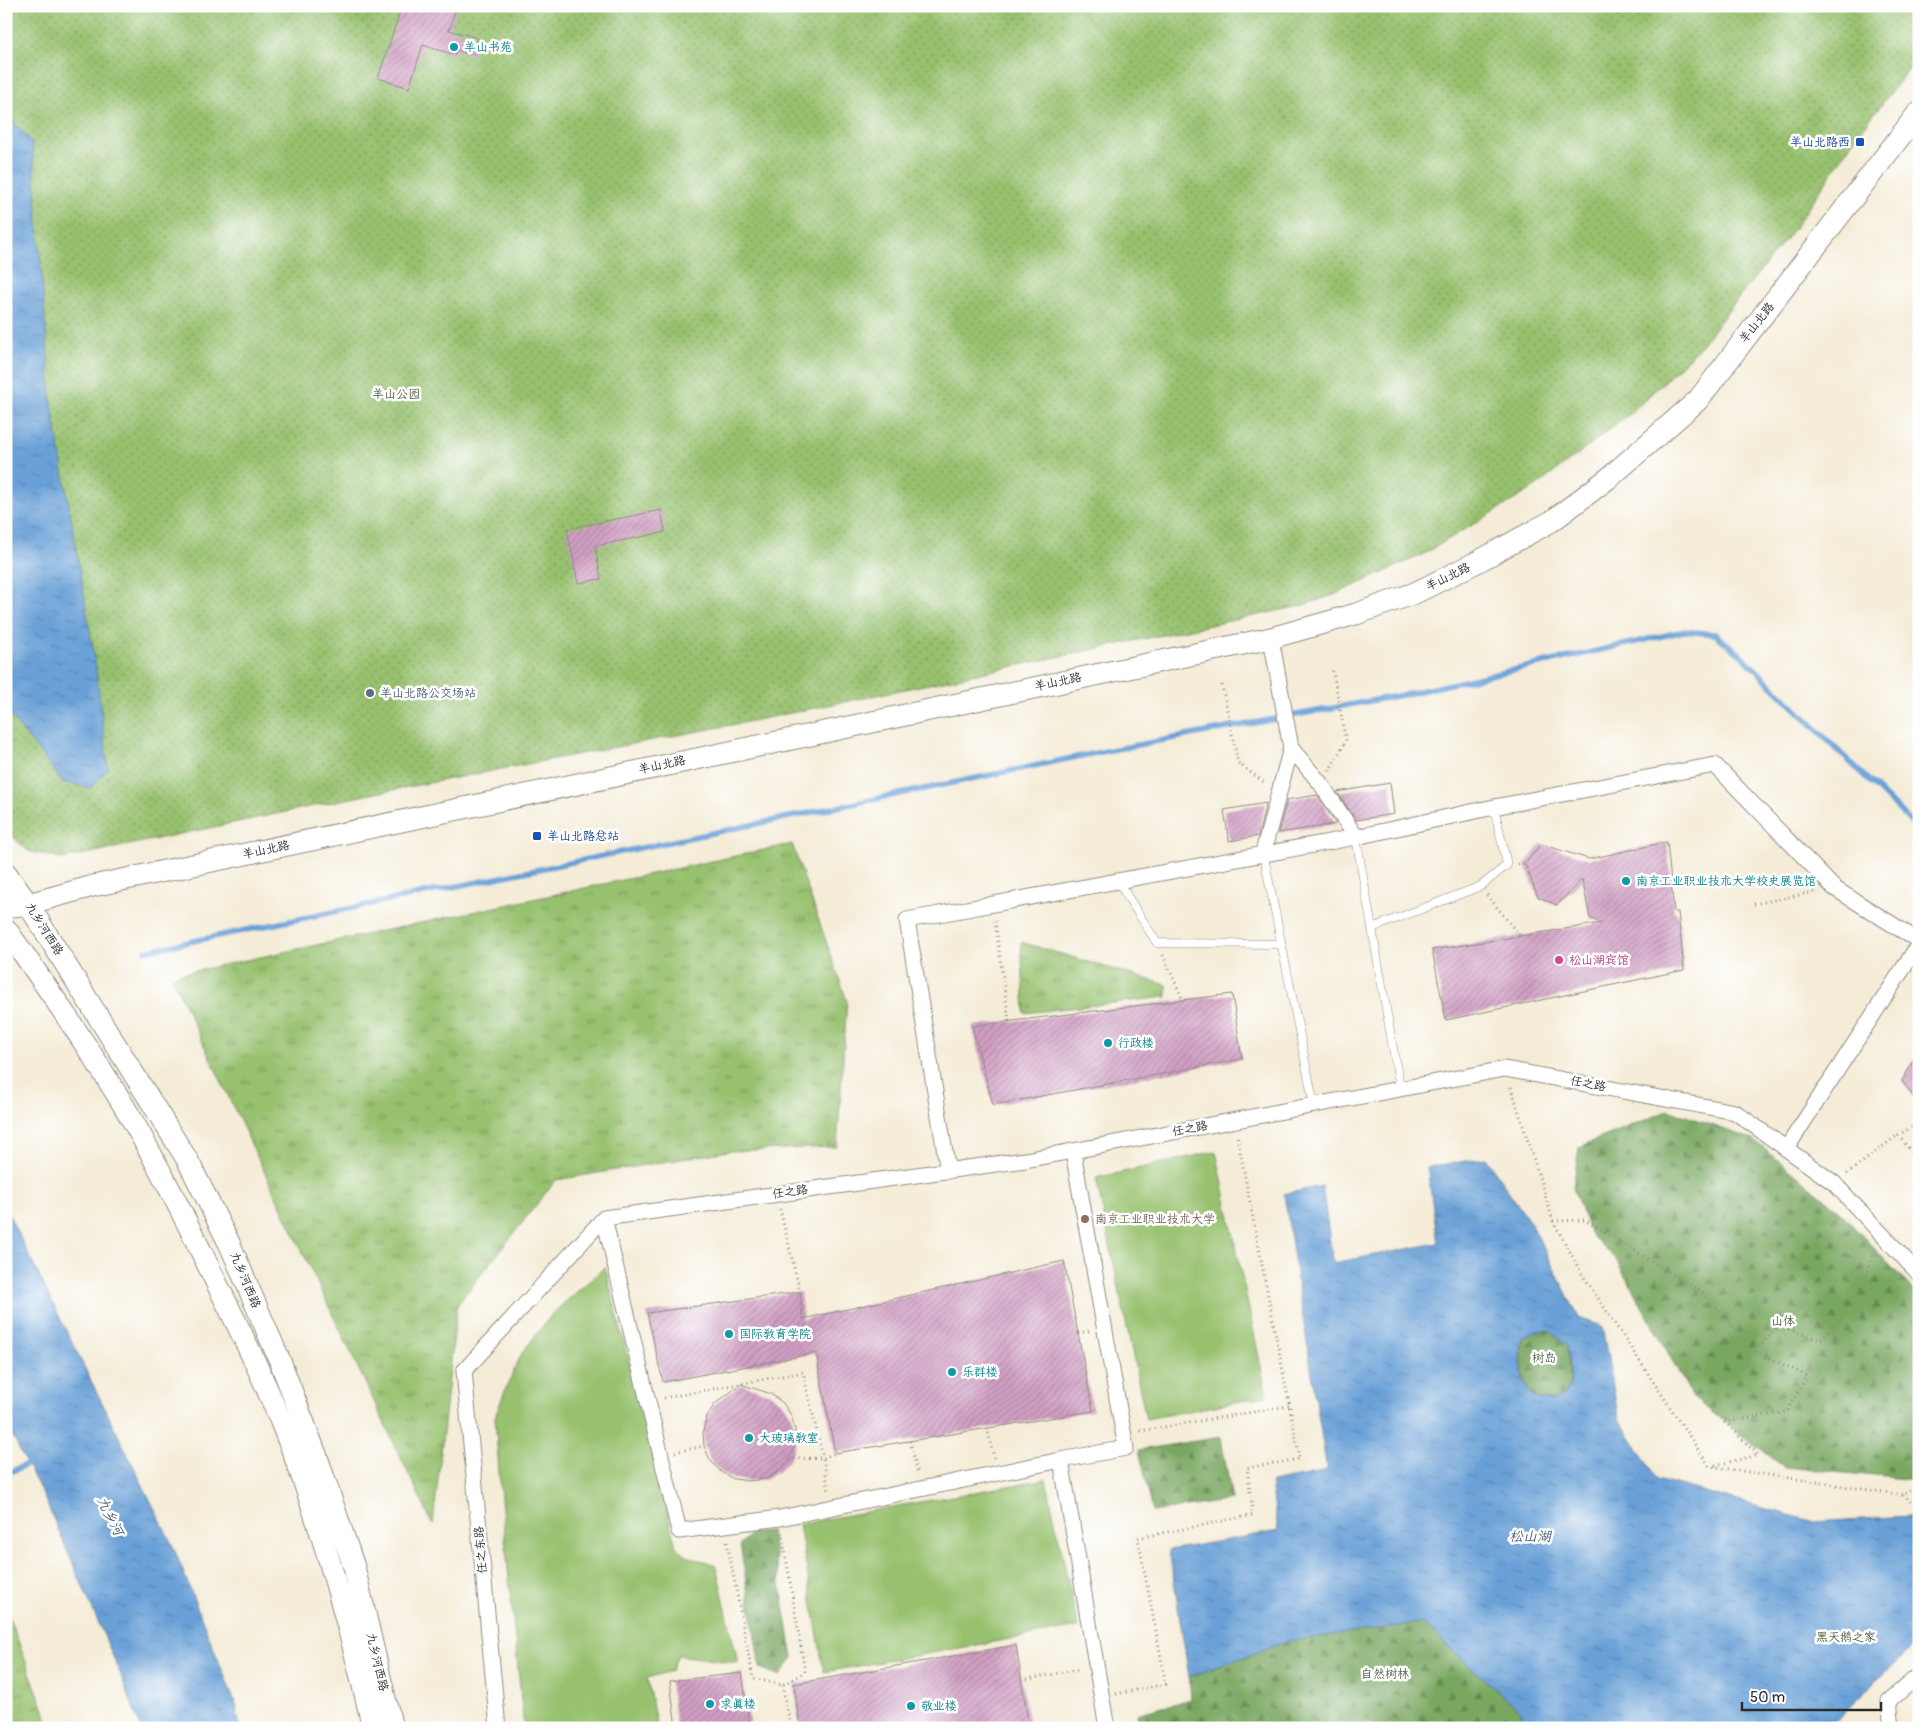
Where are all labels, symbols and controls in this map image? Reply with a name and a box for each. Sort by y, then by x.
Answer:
place label: 羊山书苑 [464,40,512,55]
marker: 羊山书苑 [448,41,460,53]
place label: 羊山北路西 [1790,135,1850,150]
marker: 羊山北路西 [1854,136,1866,148]
street label: 羊山北路 [1736,299,1778,347]
park label: 羊山公园 [372,387,420,402]
street label: 羊山北路 [1423,560,1473,594]
street label: 羊山北路 [1033,670,1083,694]
place label: 羊山北路公交场站 [380,686,476,701]
marker: 羊山北路公交场站 [364,687,376,699]
street label: 羊山北路 [637,753,687,777]
place label: 羊山北路总站 [547,829,619,844]
marker: 羊山北路总站 [531,830,543,842]
street label: 羊山北路 [241,838,291,862]
place label: 南京工业职业技术大学校史展览馆 [1636,874,1816,889]
marker: 南京工业职业技术大学校史展览馆 [1620,875,1632,887]
street label: 九乡河西路 [22,900,66,958]
place label: 松山湖宾馆 [1569,953,1629,968]
marker: 松山湖宾馆 [1553,954,1565,966]
place label: 行政楼 [1118,1036,1154,1051]
marker: 行政楼 [1102,1037,1114,1049]
street label: 任之路 [1569,1073,1607,1095]
street label: 任之路 [1171,1118,1209,1140]
street label: 任之路 [771,1182,809,1202]
place label: 南京工业职业技术大学 [1095,1212,1215,1227]
marker: 南京工业职业技术大学 [1079,1213,1091,1225]
street label: 九乡河西路 [226,1249,264,1311]
park label: 山体 [1771,1314,1795,1329]
place label: 国际教育学院 [739,1327,811,1342]
marker: 国际教育学院 [723,1328,735,1340]
park label: 树岛 [1532,1351,1556,1366]
place label: 乐群楼 [962,1365,998,1380]
marker: 乐群楼 [946,1366,958,1378]
place label: 大玻璃教室 [759,1431,819,1446]
marker: 大玻璃教室 [743,1432,755,1444]
water label: 九乡河 [93,1493,128,1540]
street label: 任之东路 [471,1525,491,1575]
water label: 松山湖 [1509,1528,1553,1545]
park label: 黑天鹅之家 [1816,1630,1876,1645]
street label: 九乡河西路 [363,1631,391,1693]
park label: 自然树林 [1361,1667,1409,1682]
scale bar [1742,1679,1881,1711]
text: 50 m [1750,1688,1785,1707]
place label: 求真楼 [720,1697,756,1712]
marker: 求真楼 [704,1698,716,1710]
place label: 敬业楼 [921,1699,957,1714]
marker: 敬业楼 [905,1700,917,1712]

